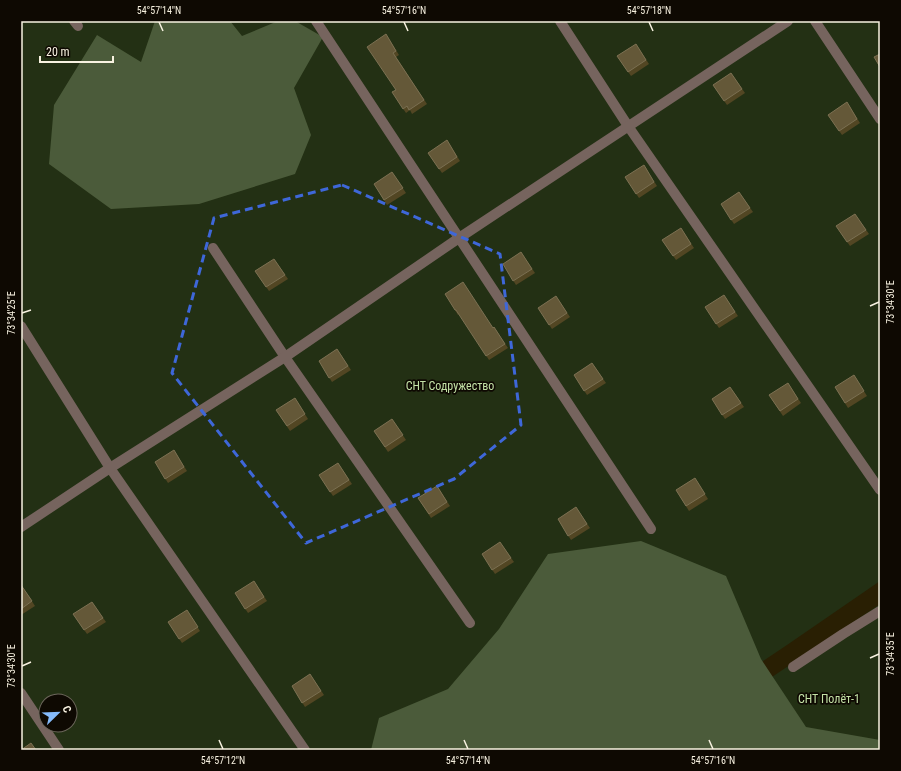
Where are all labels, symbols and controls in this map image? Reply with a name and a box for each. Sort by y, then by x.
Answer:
text: 54°57'14"N [137,5,181,16]
text: 54°57'16"N [382,5,426,16]
text: 54°57'18"N [627,5,671,16]
scale bar [40,38,113,64]
text: 20 m [46,45,70,59]
text: 73°34'30"E [885,280,896,324]
text: 73°34'25"E [6,291,17,335]
park label: СНТ Содружество [406,379,494,393]
text: 73°34'35"E [885,632,896,676]
text: 73°34'30"E [6,644,17,688]
park label: СНТ Полёт-1 [798,692,860,706]
north arrow [38,693,78,733]
text: С [60,704,74,715]
text: 54°57'12"N [201,755,245,766]
text: 54°57'14"N [446,755,490,766]
text: 54°57'16"N [691,755,735,766]

